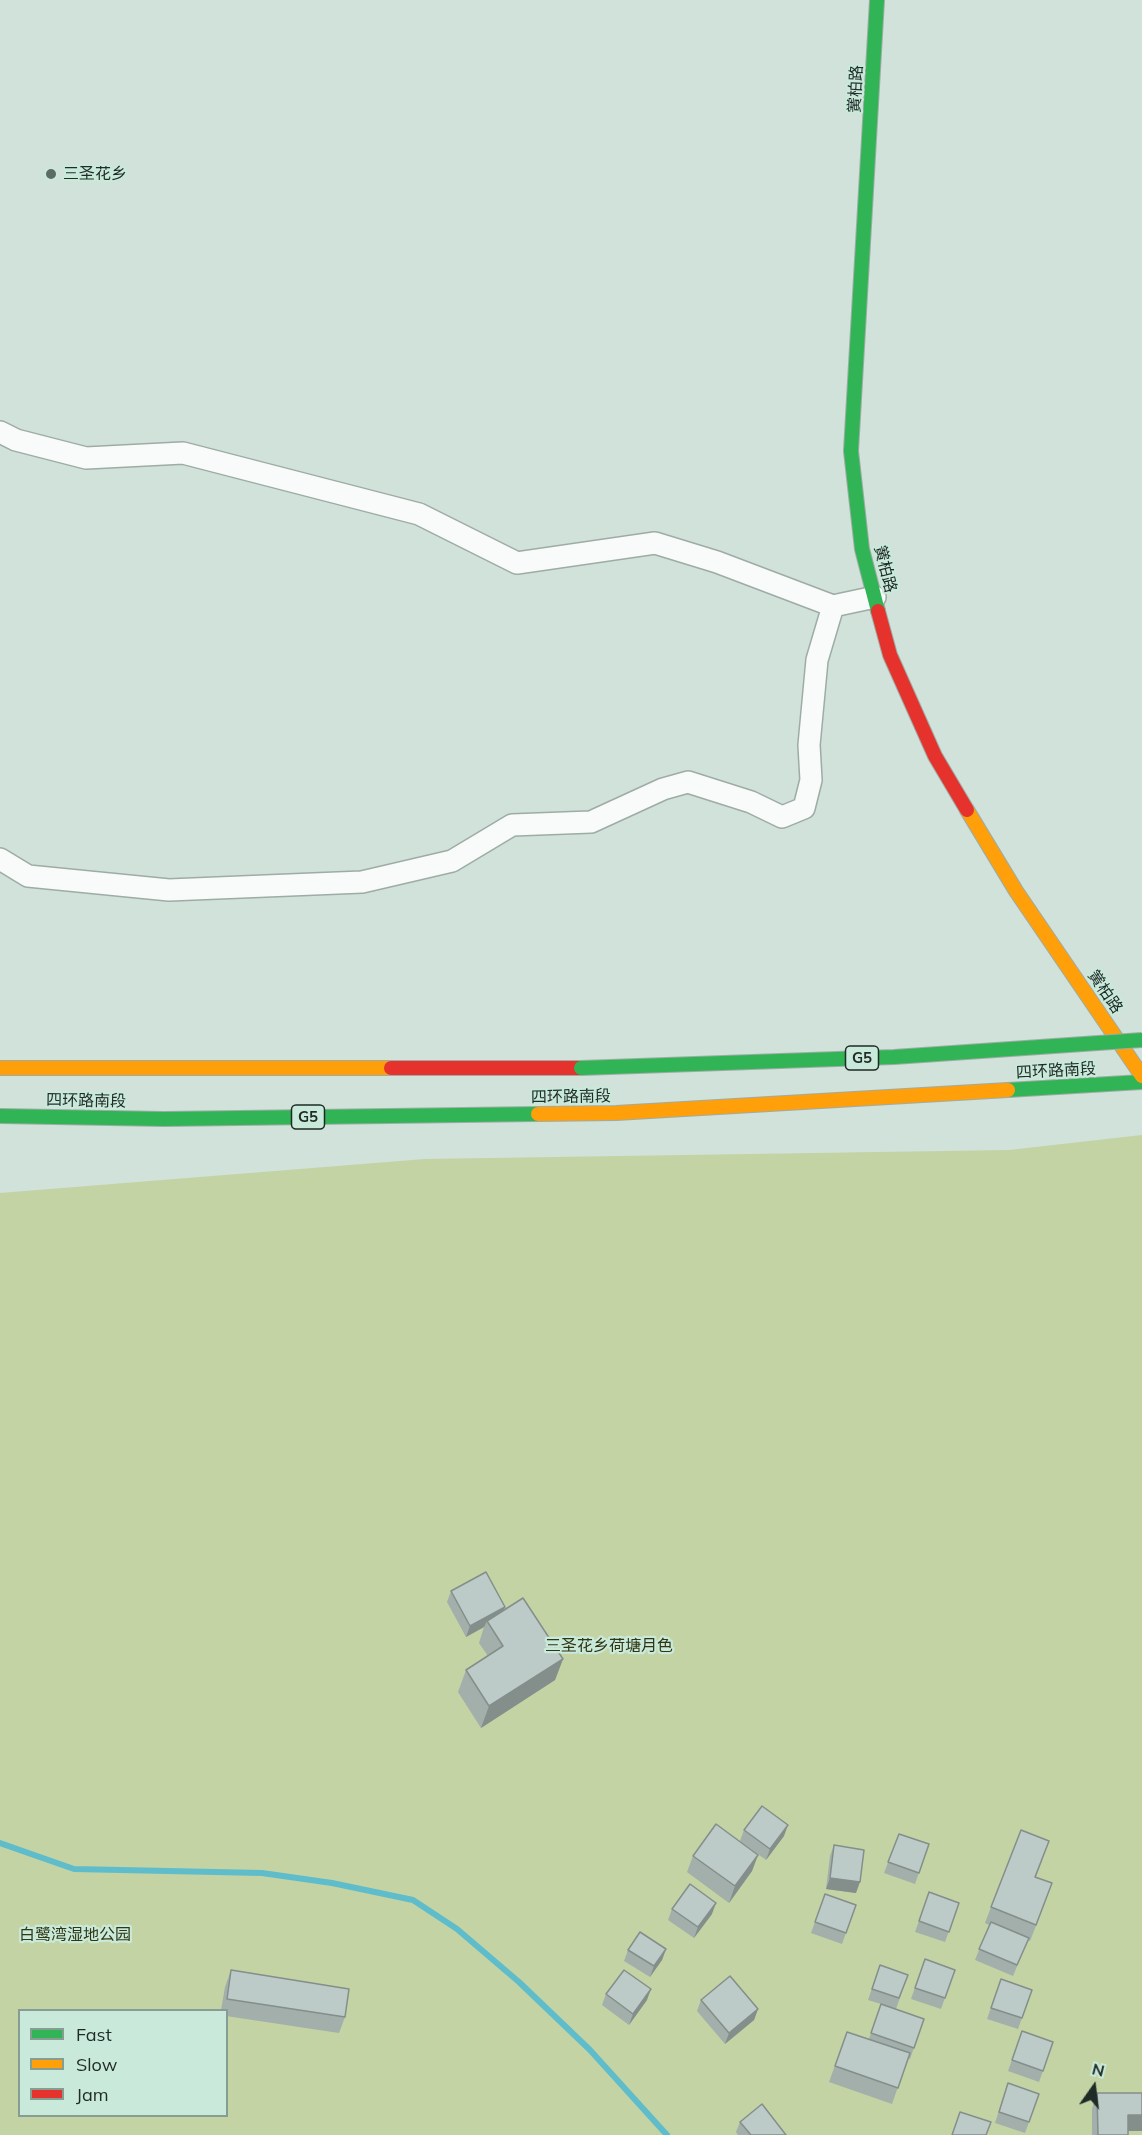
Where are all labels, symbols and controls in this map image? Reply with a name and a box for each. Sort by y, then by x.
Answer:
street label: 黉柏路 [845,65,867,113]
place label: 三圣花乡 [63,164,127,184]
marker: 三圣花乡 [44,167,58,181]
street label: 黉柏路 [870,543,900,595]
street label: 黉柏路 [1084,967,1126,1017]
road number: G5 [846,1046,878,1070]
street label: 四环路南段 [1016,1059,1096,1083]
street label: 四环路南段 [531,1087,611,1107]
street label: 四环路南段 [46,1091,126,1111]
road number: G5 [292,1105,324,1129]
park label: 三圣花乡荷塘月色 [545,1636,673,1656]
park label: 白鹭湾湿地公园 [19,1925,131,1945]
legend [18,2009,228,2117]
text: Fast [76,2023,112,2046]
text: Slow [76,2053,117,2076]
north arrow [1064,2057,1124,2117]
text: N [1090,2058,1107,2081]
text: Jam [76,2083,109,2106]

